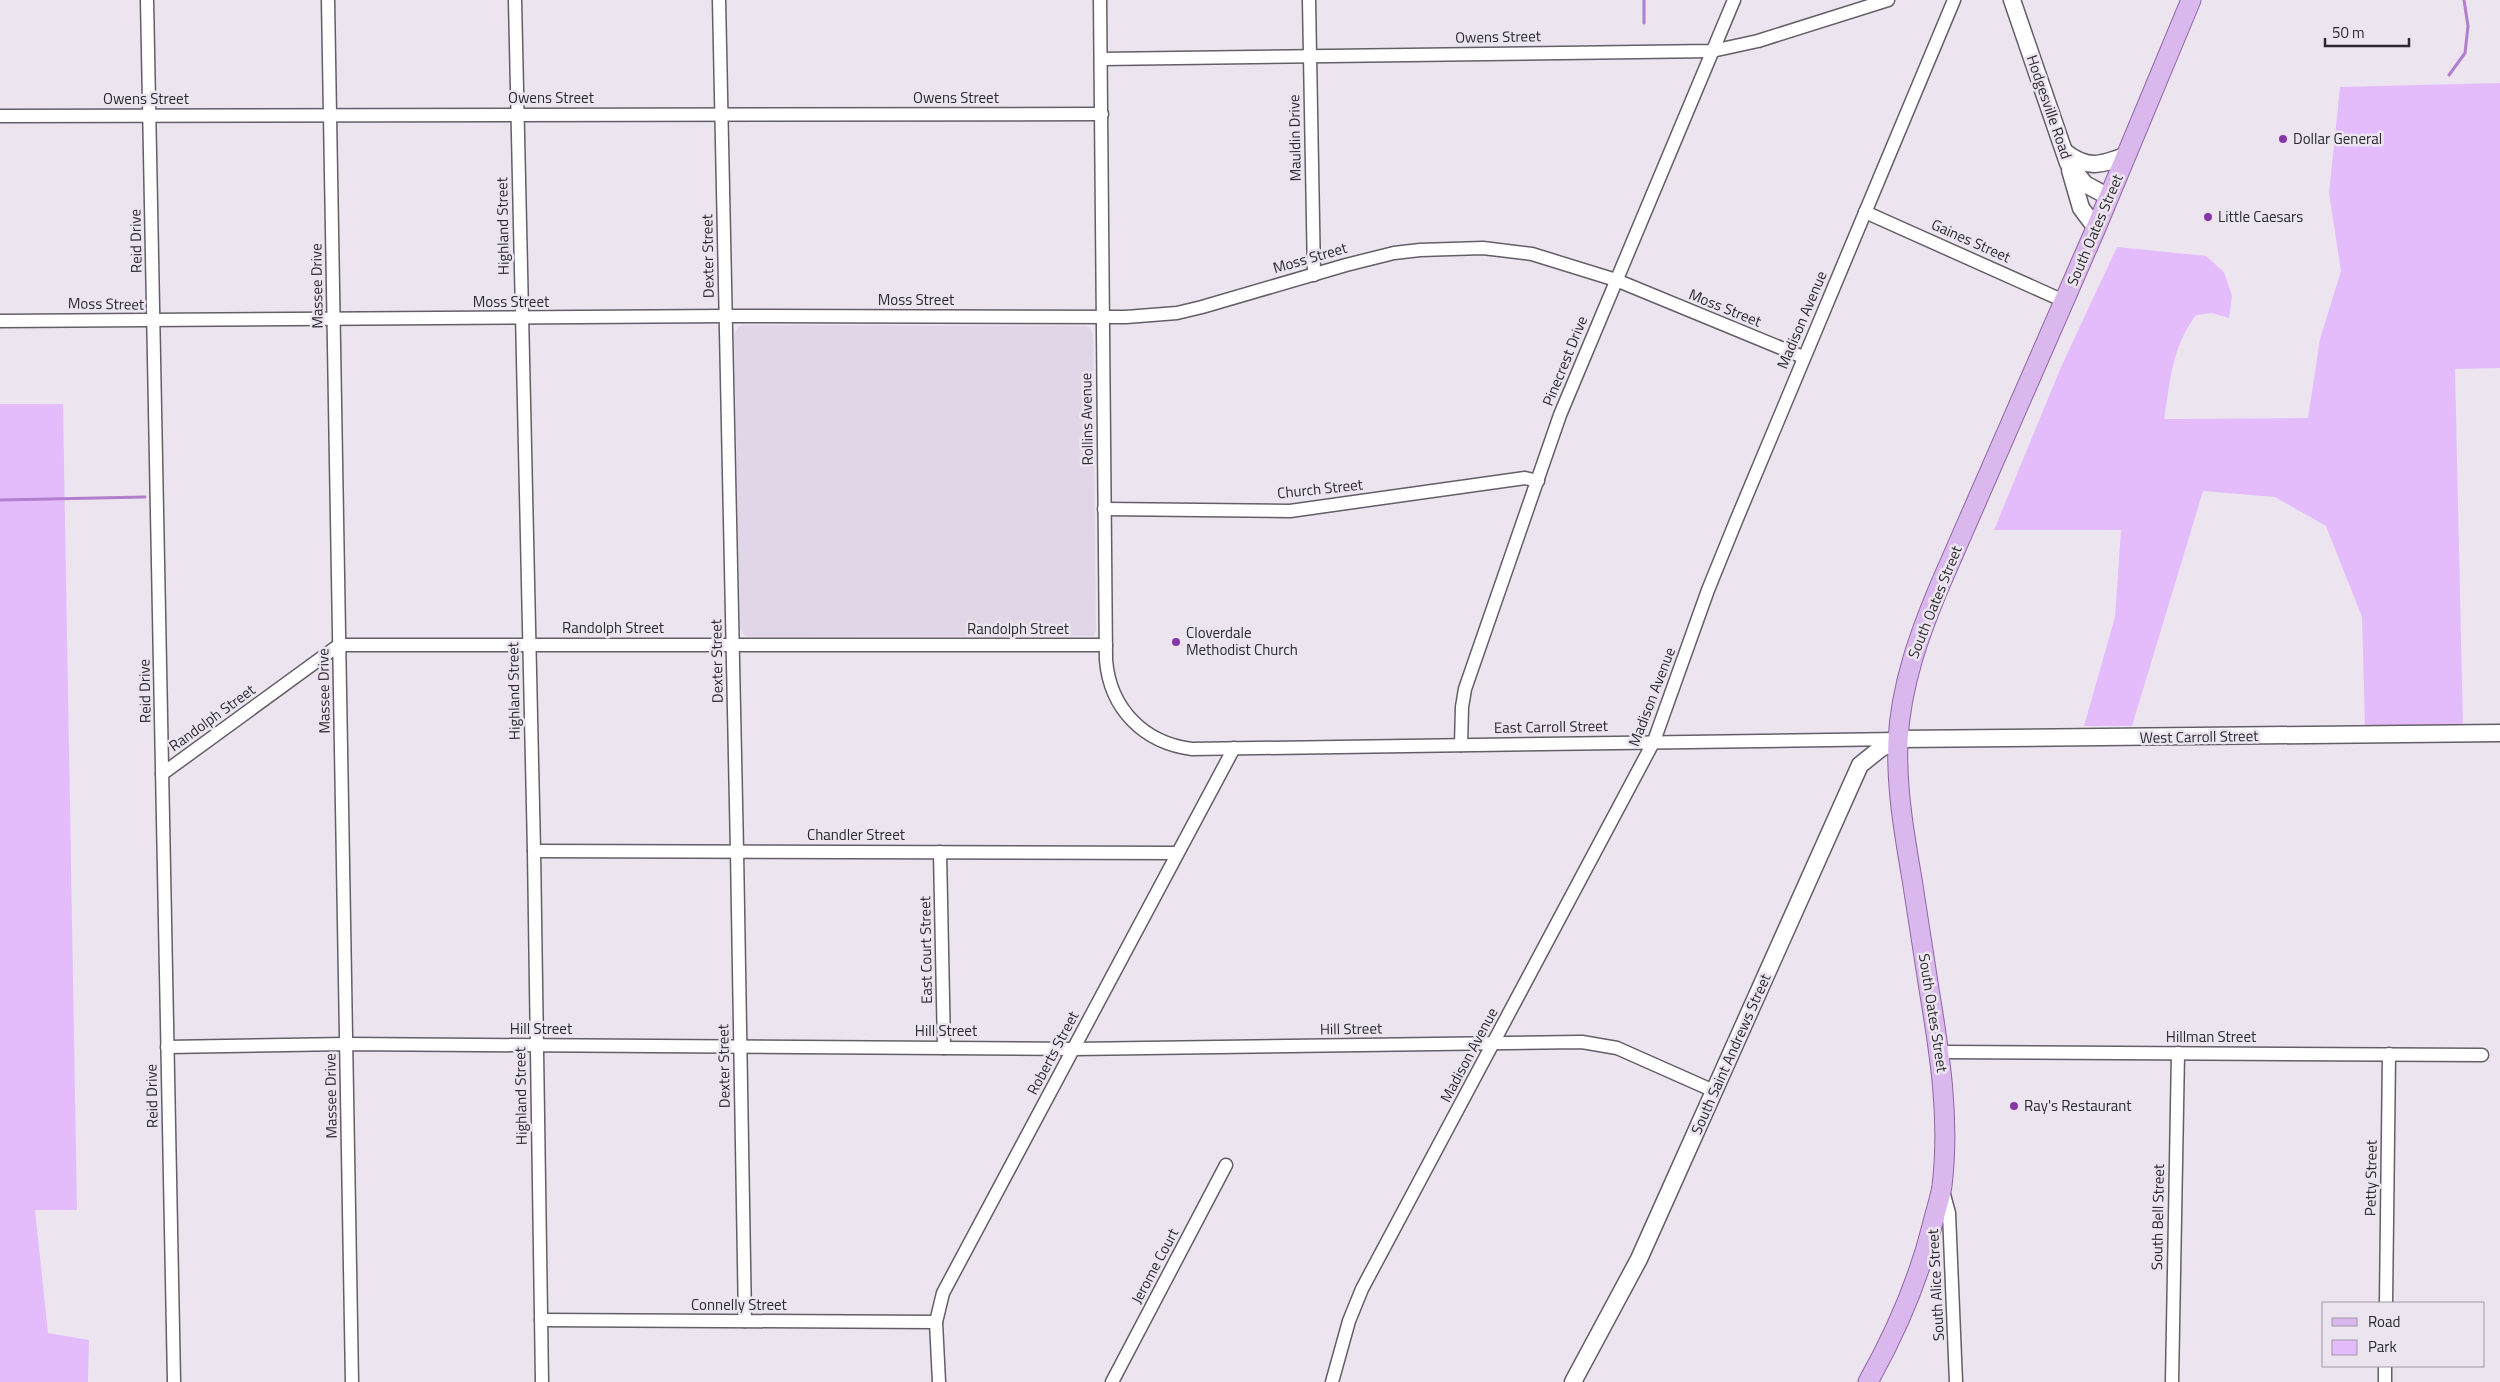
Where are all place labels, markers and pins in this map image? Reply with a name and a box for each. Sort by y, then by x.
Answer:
place label: Dollar General [2293,127,2382,150]
marker: Dollar General [2277,133,2289,145]
place label: Little Caesars [2218,205,2303,228]
marker: Little Caesars [2202,211,2214,223]
place label: Cloverdale Methodist Church [1186,621,1298,661]
marker: Cloverdale Methodist Church [1170,636,1182,648]
place label: Ray's Restaurant [2024,1094,2132,1117]
marker: Ray's Restaurant [2008,1100,2020,1112]

